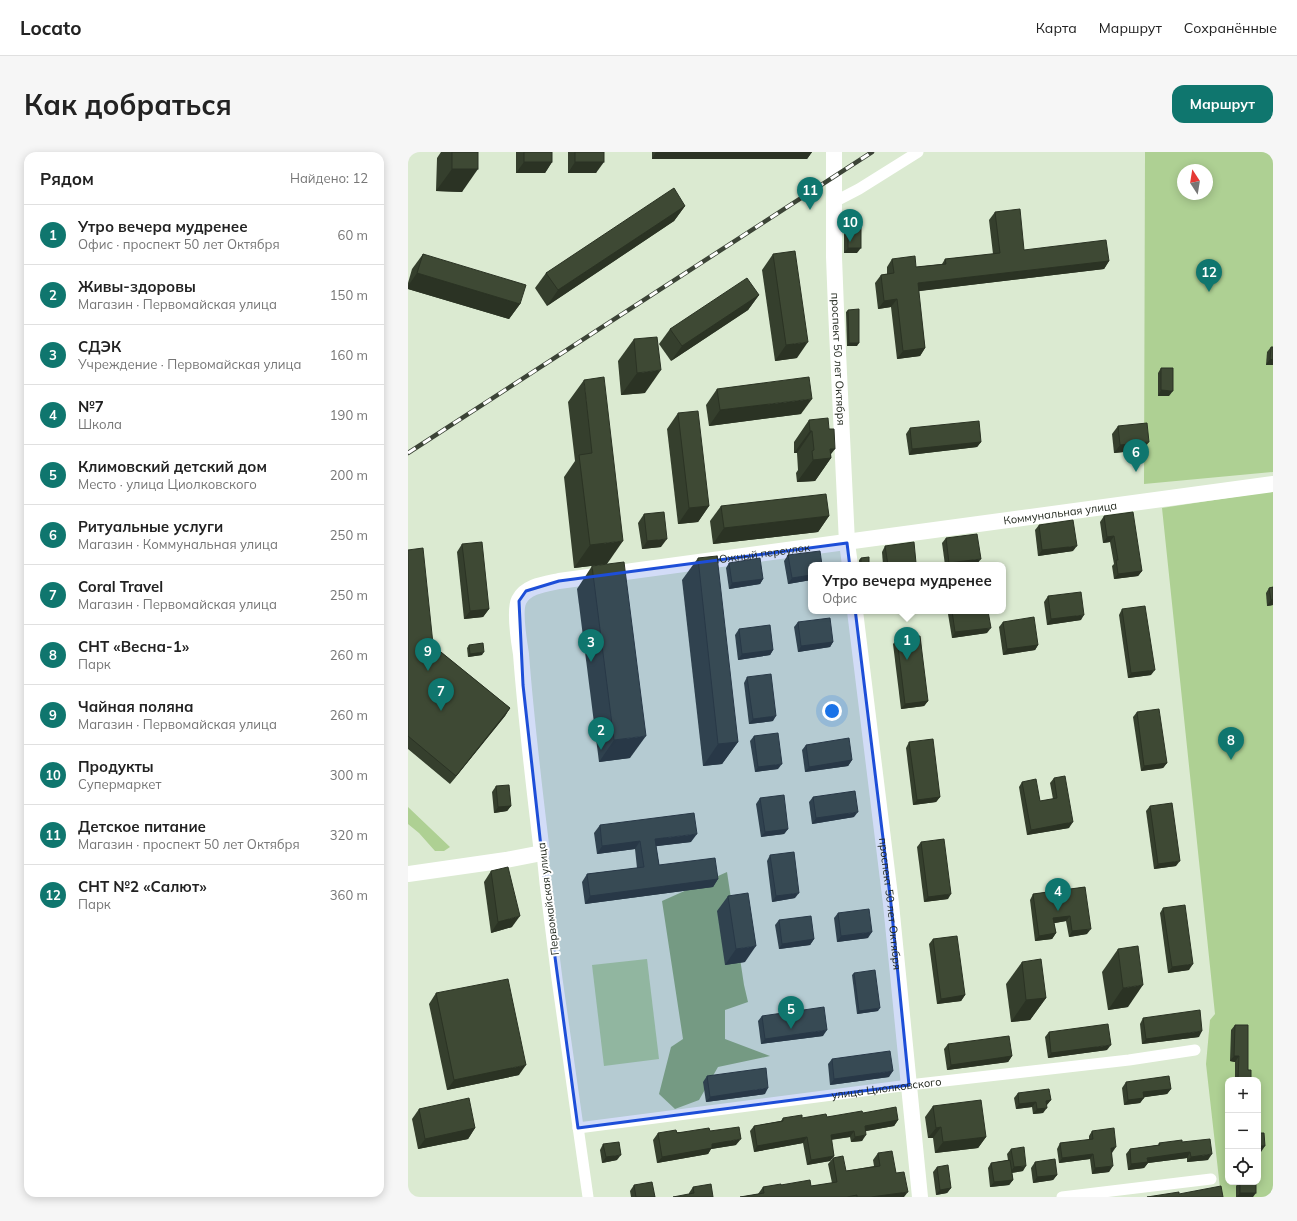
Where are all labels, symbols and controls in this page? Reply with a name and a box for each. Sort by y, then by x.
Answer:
text: Locato [20,16,81,40]
text: Карта [1036,19,1077,37]
text: Маршрут [1099,19,1162,37]
text: Сохранённые [1184,19,1277,37]
button: Маршрут [1172,85,1273,123]
text: Как добраться [24,87,232,122]
north arrow [1177,164,1213,200]
text: Рядом [40,168,94,189]
text: Найдено: 12 [290,170,368,186]
pin: 11 [797,177,823,210]
pin: 10 [837,209,863,242]
text: Утро вечера мудренее [78,217,248,236]
text: 1 [49,227,57,243]
text: 60 m [338,227,368,243]
text: Офис · проспект 50 лет Октября [78,236,280,252]
pin: 12 [1196,259,1222,292]
text: Живы-здоровы [78,277,196,296]
text: 2 [49,287,57,303]
text: 150 m [330,287,368,303]
street label: проспект 50 лет Октября [828,292,848,426]
text: Магазин · Первомайская улица [78,296,277,312]
text: СДЭК [78,337,121,356]
text: 3 [49,347,57,363]
text: 160 m [330,347,368,363]
text: Учреждение · Первомайская улица [78,356,301,372]
text: №7 [78,397,104,416]
text: 4 [49,407,57,423]
text: 190 m [330,407,368,423]
text: Школа [78,416,122,432]
pin: 6 [1123,439,1149,472]
text: Климовский детский дом [78,457,267,476]
text: 5 [49,467,57,483]
text: 200 m [330,467,368,483]
text: Место · улица Циолковского [78,476,257,492]
street label: Коммунальная улица [1003,498,1118,528]
text: Ритуальные услуги [78,517,223,536]
text: 6 [49,527,57,543]
text: 250 m [330,527,368,543]
text: Магазин · Коммунальная улица [78,536,278,552]
street label: Южный переулок [715,540,811,567]
popup [808,562,1006,614]
text: Утро вечера мудренее [822,571,992,590]
text: Coral Travel [78,577,163,596]
text: 7 [49,587,57,603]
text: 250 m [330,587,368,603]
text: Офис [822,590,857,606]
text: Магазин · Первомайская улица [78,596,277,612]
pin: 1 [894,627,920,660]
pin: 3 [578,629,604,662]
text: СНТ «Весна-1» [78,637,189,656]
pin: 9 [415,638,441,671]
text: 8 [49,647,57,663]
text: 260 m [330,647,368,663]
text: Парк [78,656,111,672]
pin: 7 [428,678,454,711]
text: Чайная поляна [78,697,194,716]
your location [822,701,842,721]
text: 9 [49,707,57,723]
text: 260 m [330,707,368,723]
text: Магазин · Первомайская улица [78,716,277,732]
pin: 2 [588,717,614,750]
pin: 8 [1218,727,1244,760]
text: Продукты [78,757,154,776]
text: 10 [45,767,61,783]
text: 300 m [330,767,368,783]
text: Супермаркет [78,776,161,792]
text: Детское питание [78,817,206,836]
text: 11 [45,827,61,843]
text: 320 m [330,827,368,843]
text: Магазин · проспект 50 лет Октября [78,836,300,852]
street label: проспект 50 лет Октября [876,837,904,971]
street label: Первомайская улица [534,842,562,956]
text: СНТ №2 «Салют» [78,877,207,896]
pin: 4 [1045,878,1071,911]
text: 12 [45,887,61,903]
text: 360 m [330,887,368,903]
text: Парк [78,896,111,912]
pin: 5 [778,996,804,1029]
street label: улица Циолковского [831,1074,942,1102]
map controls [1225,1077,1261,1185]
button: + [1225,1077,1261,1113]
button: − [1225,1113,1261,1149]
button: locate [1225,1149,1261,1185]

